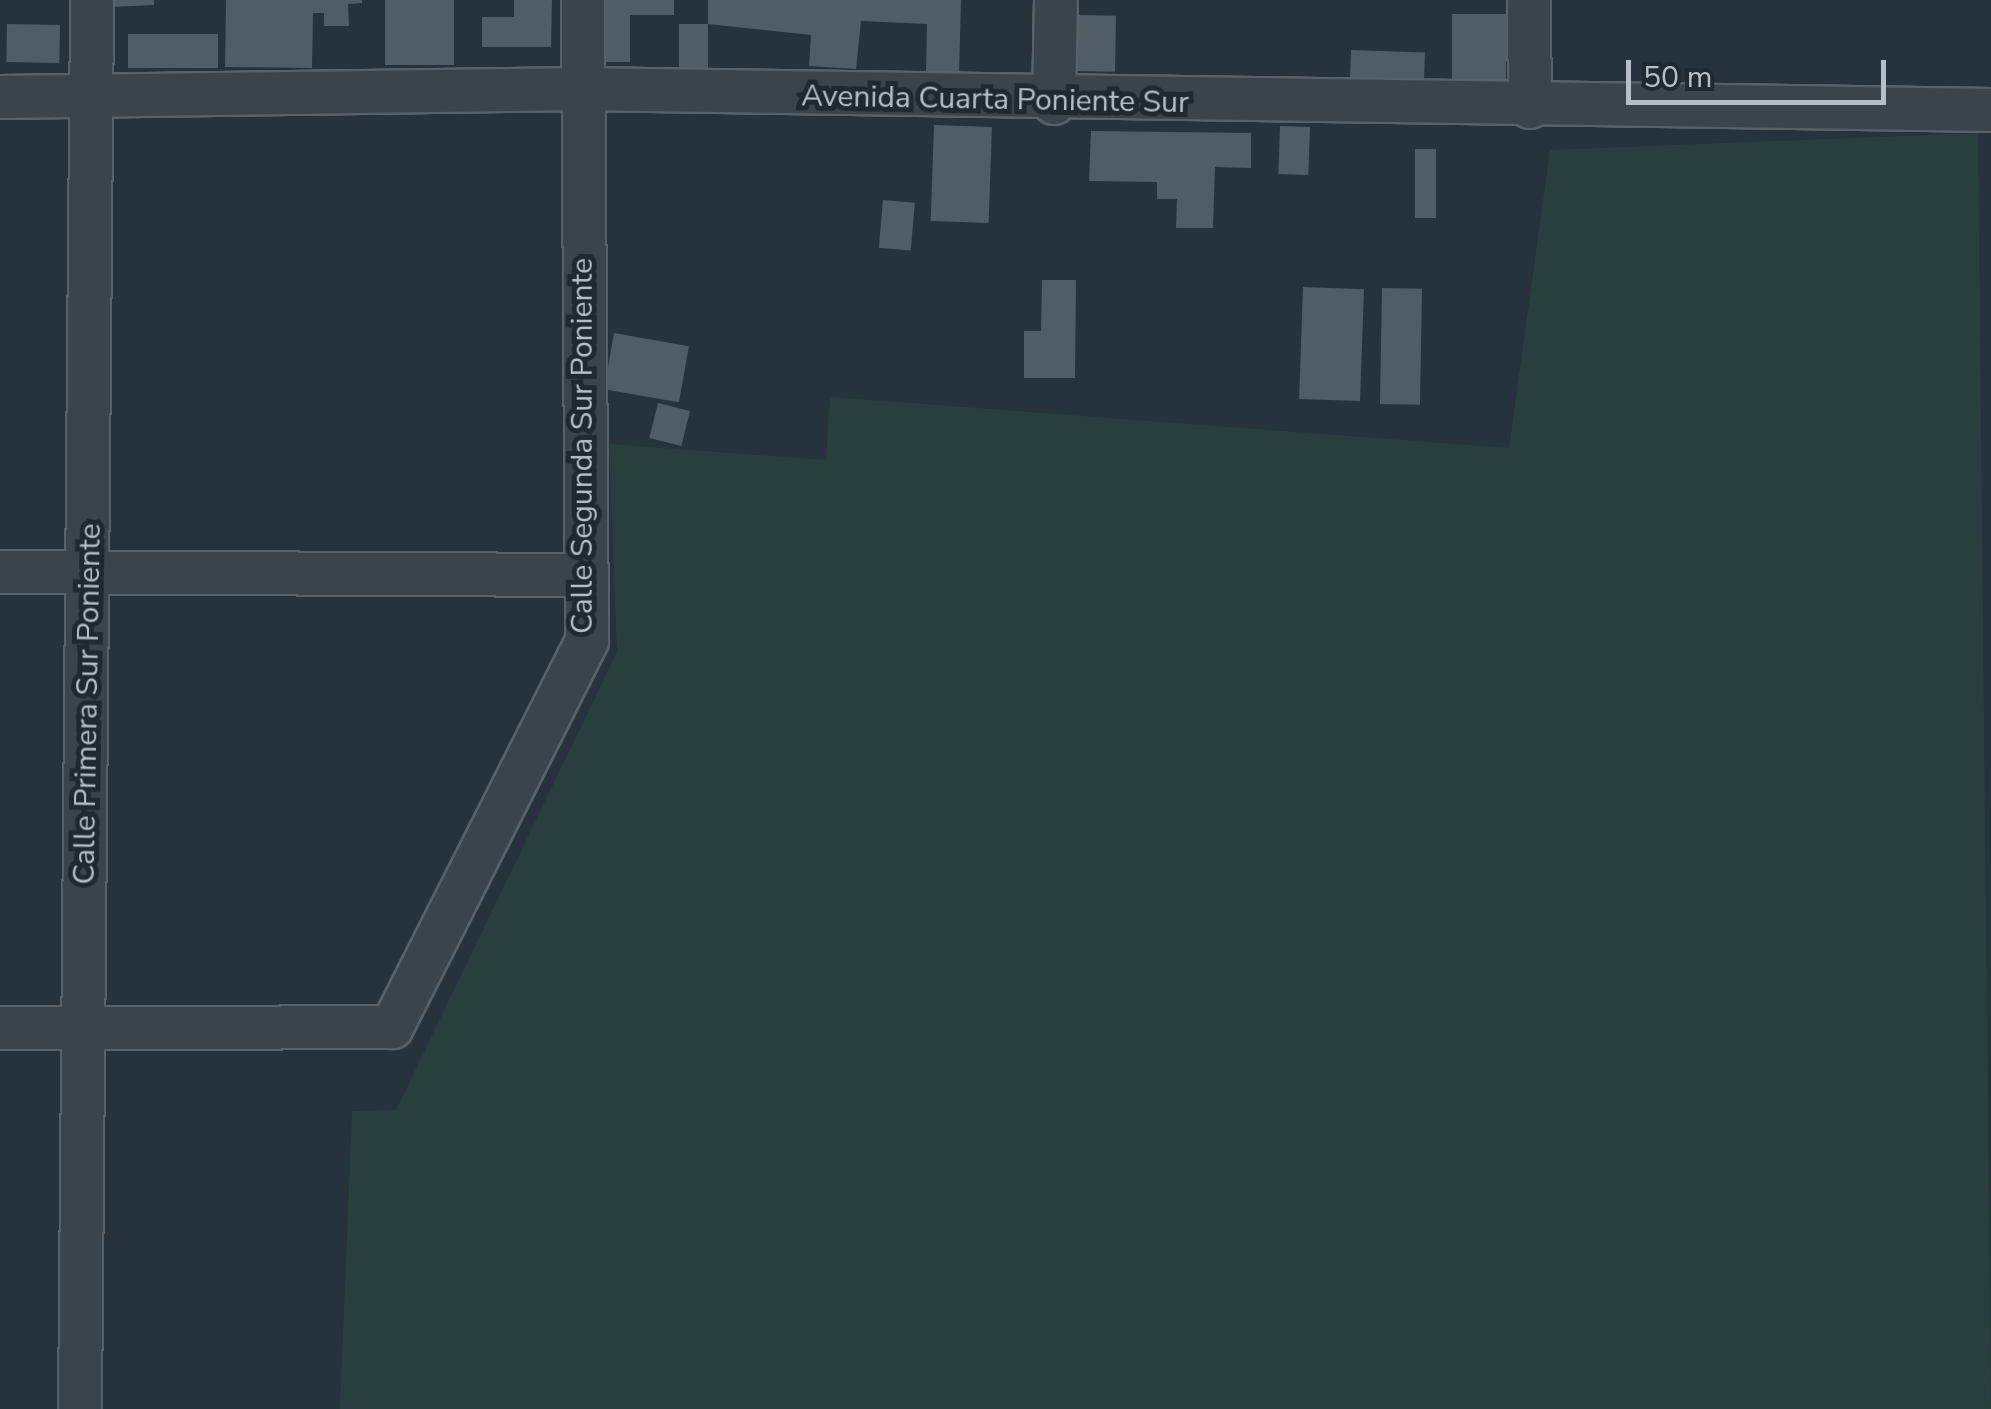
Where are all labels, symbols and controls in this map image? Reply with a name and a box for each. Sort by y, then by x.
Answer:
scale bar [1631,40,1891,102]
text: 50 m [1643,57,1712,98]
street label: Avenida Cuarta Poniente Sur [801,79,1189,121]
street label: Calle Segunda Sur Poniente [565,258,601,634]
street label: Calle Primera Sur Poniente [67,523,109,885]

